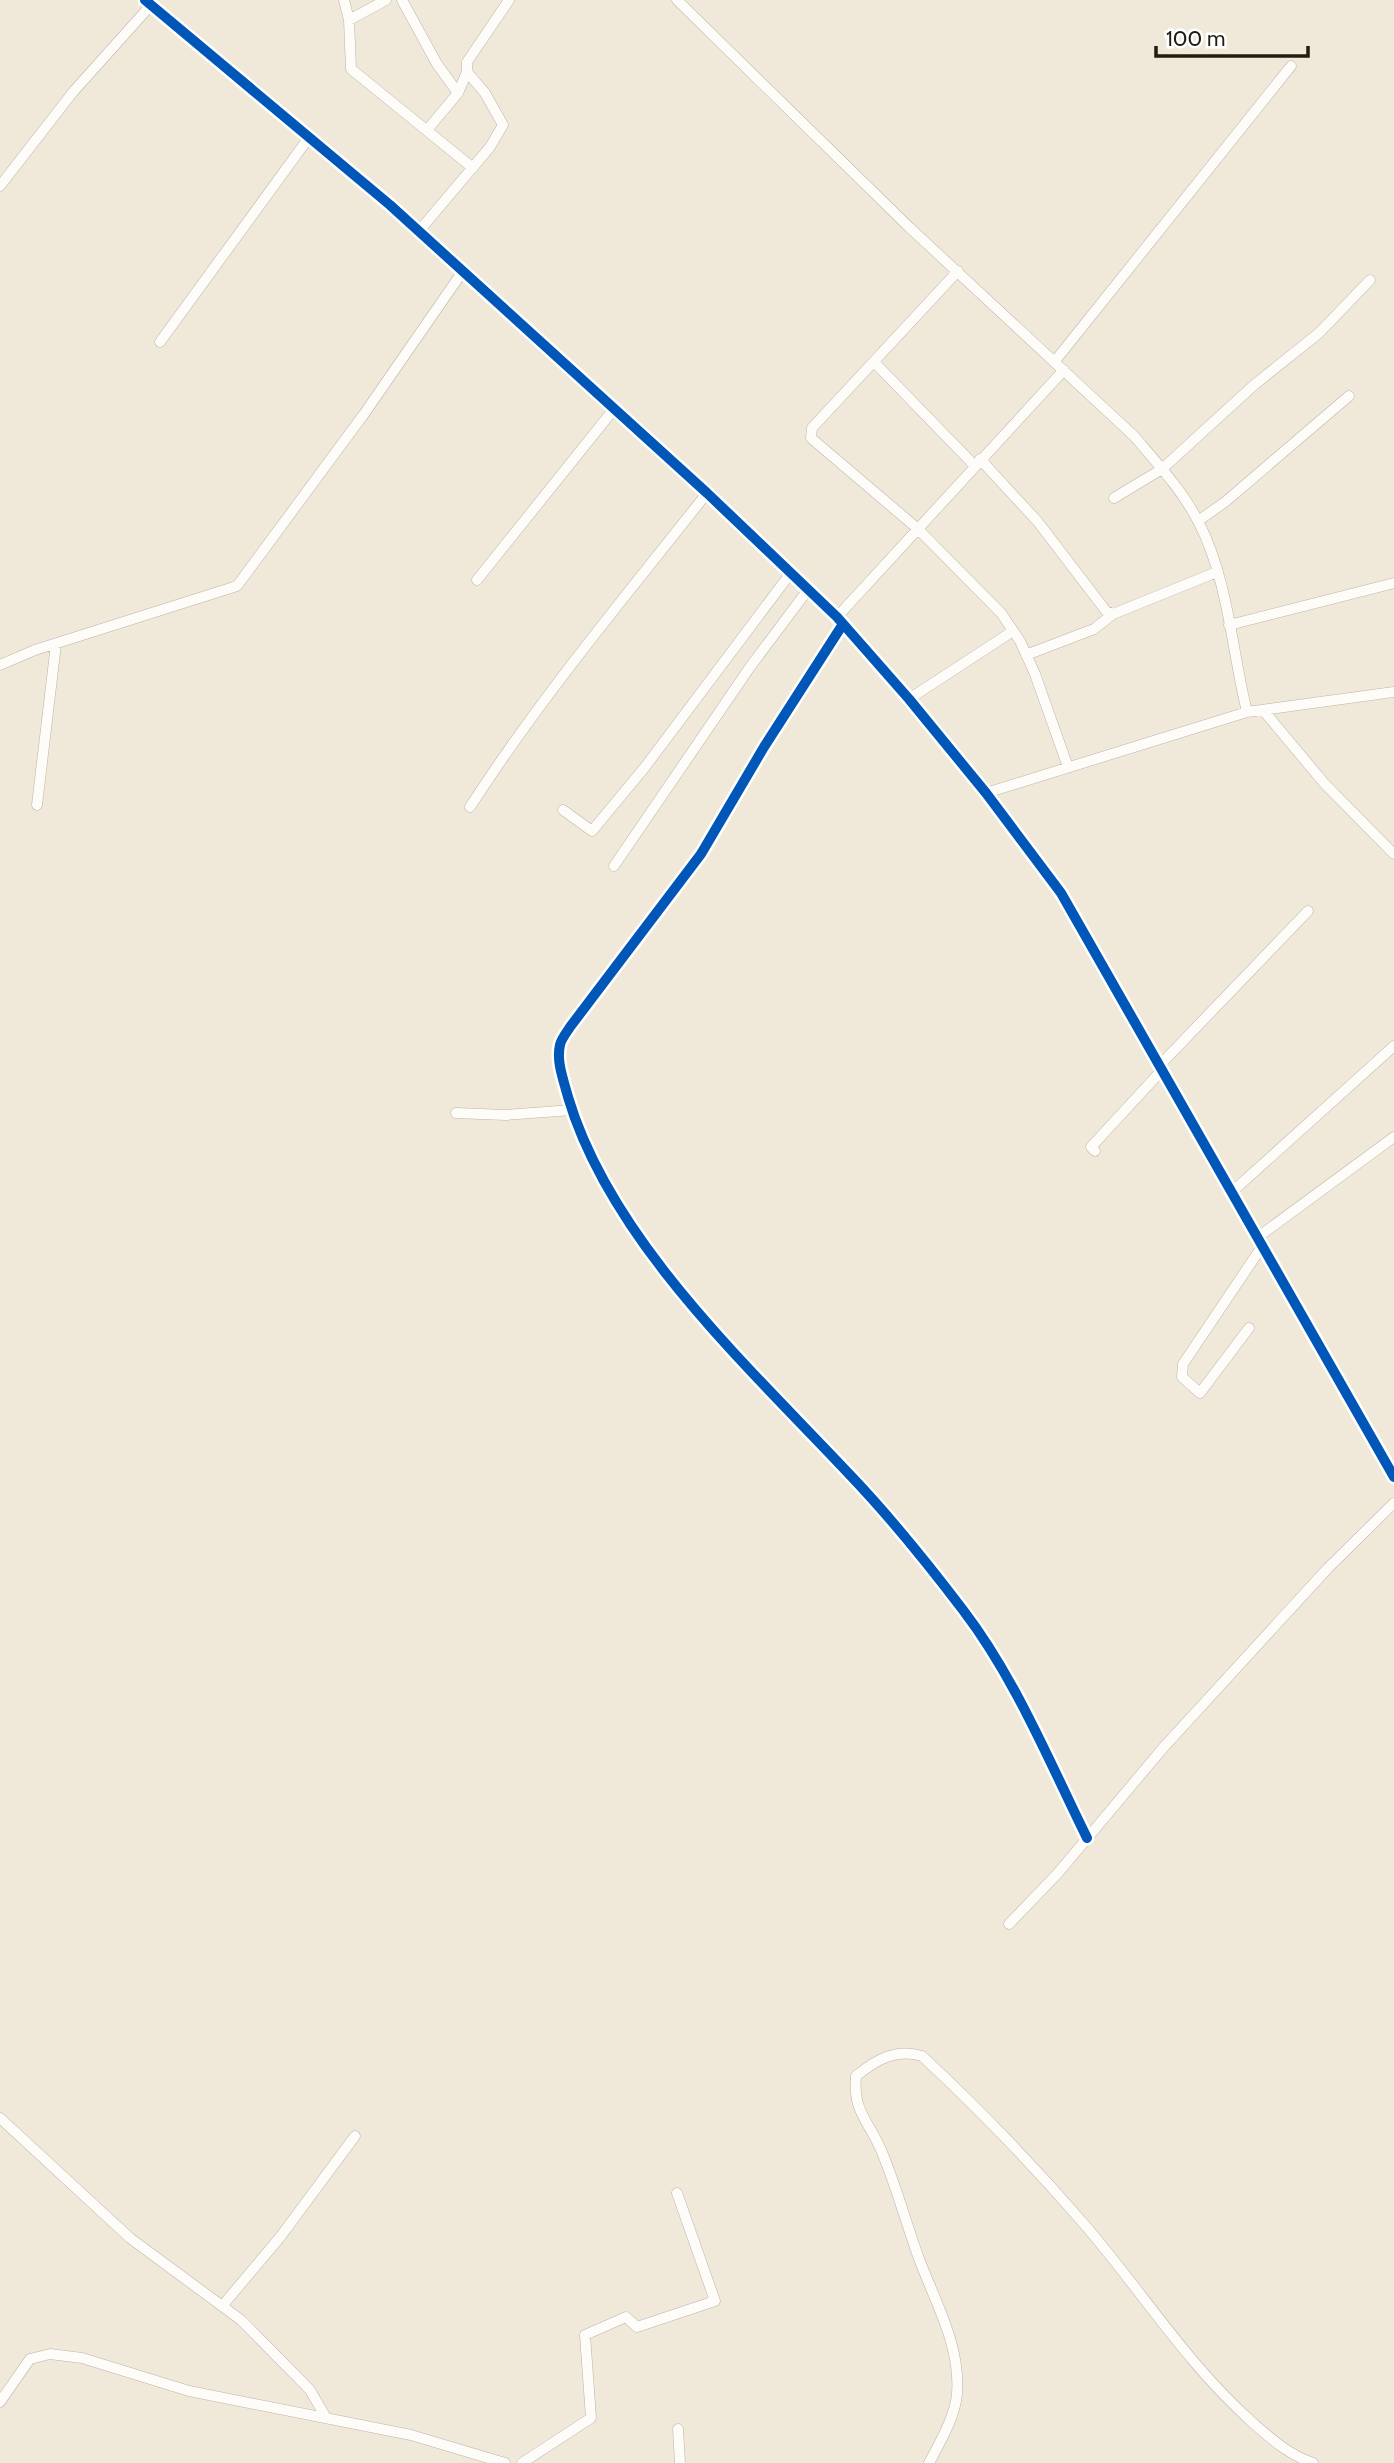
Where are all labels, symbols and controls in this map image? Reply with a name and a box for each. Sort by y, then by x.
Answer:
scale bar [1156,14,1308,58]
text: 100 m [1166,26,1225,51]

